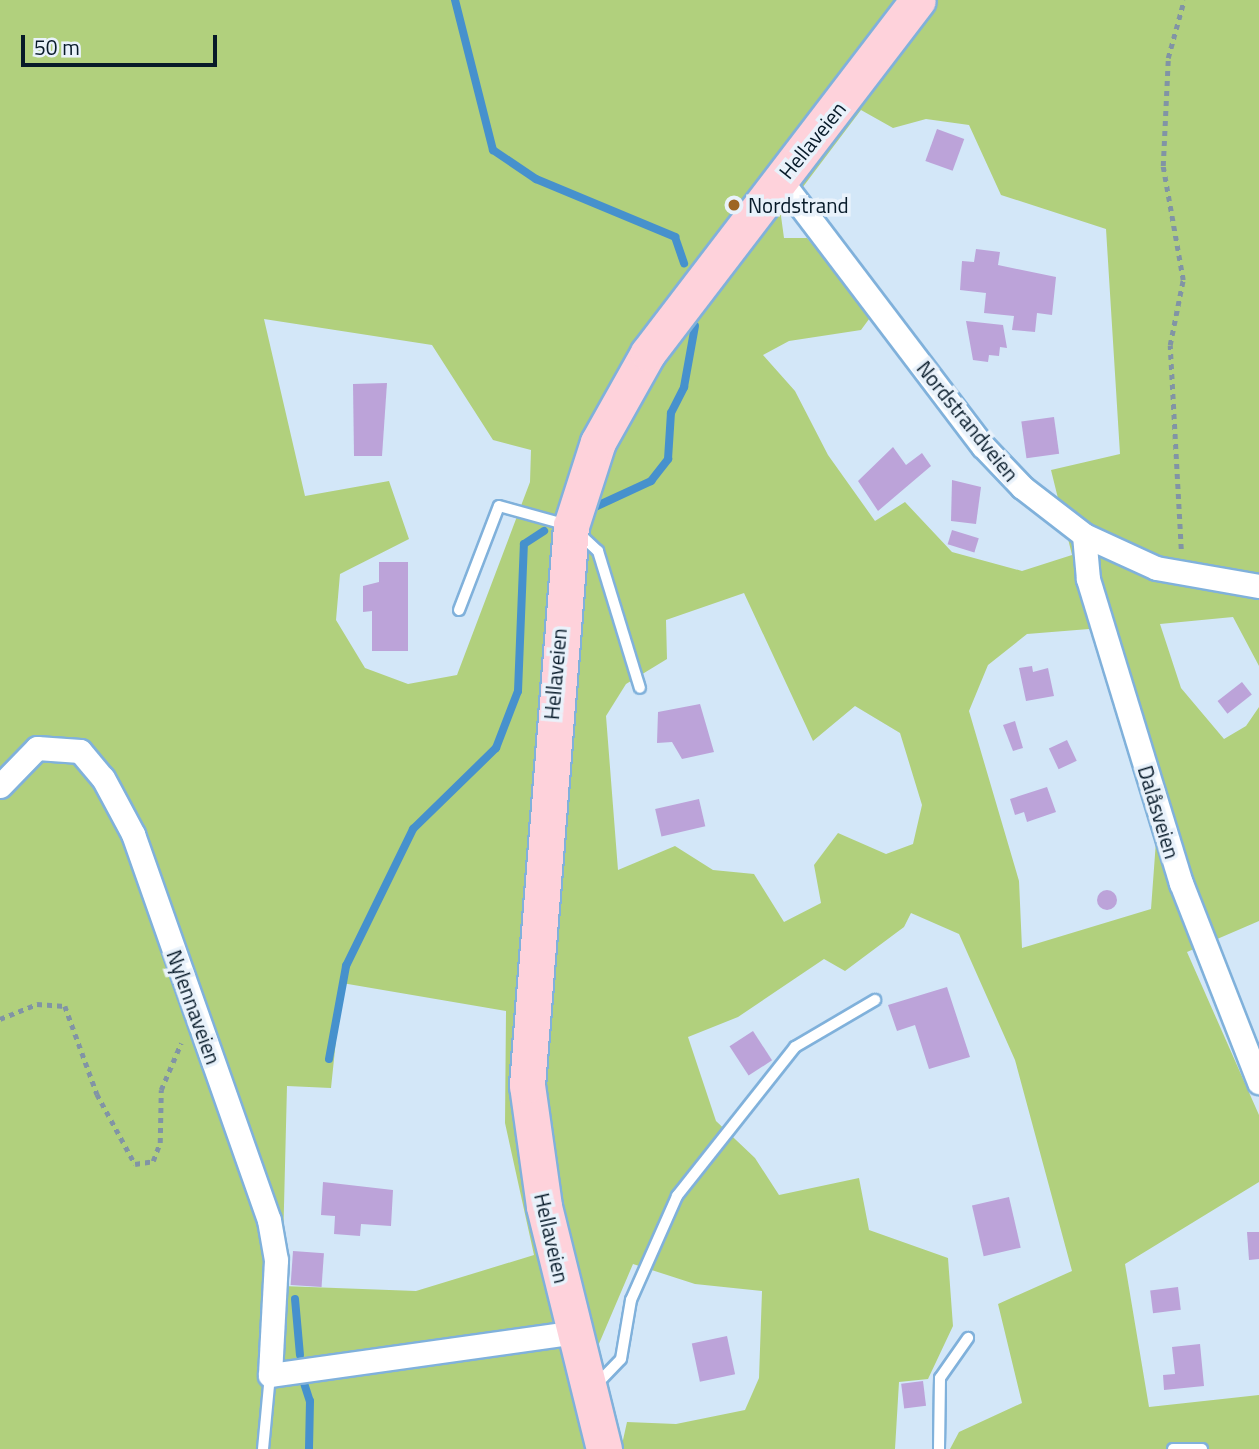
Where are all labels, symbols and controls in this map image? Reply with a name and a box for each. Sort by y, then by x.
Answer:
scale bar [24,21,220,65]
text: 50 m [34,31,80,63]
street label: Hellaveien [773,96,851,184]
place label: Nordstrand [748,192,849,218]
marker: Nordstrand [726,197,742,213]
street label: Nordstrandveien [912,356,1024,486]
street label: Hellaveien [538,627,572,721]
street label: Dalåsveien [1133,762,1185,862]
street label: Nylennaveien [162,946,226,1068]
street label: Hellaveien [529,1190,575,1286]

